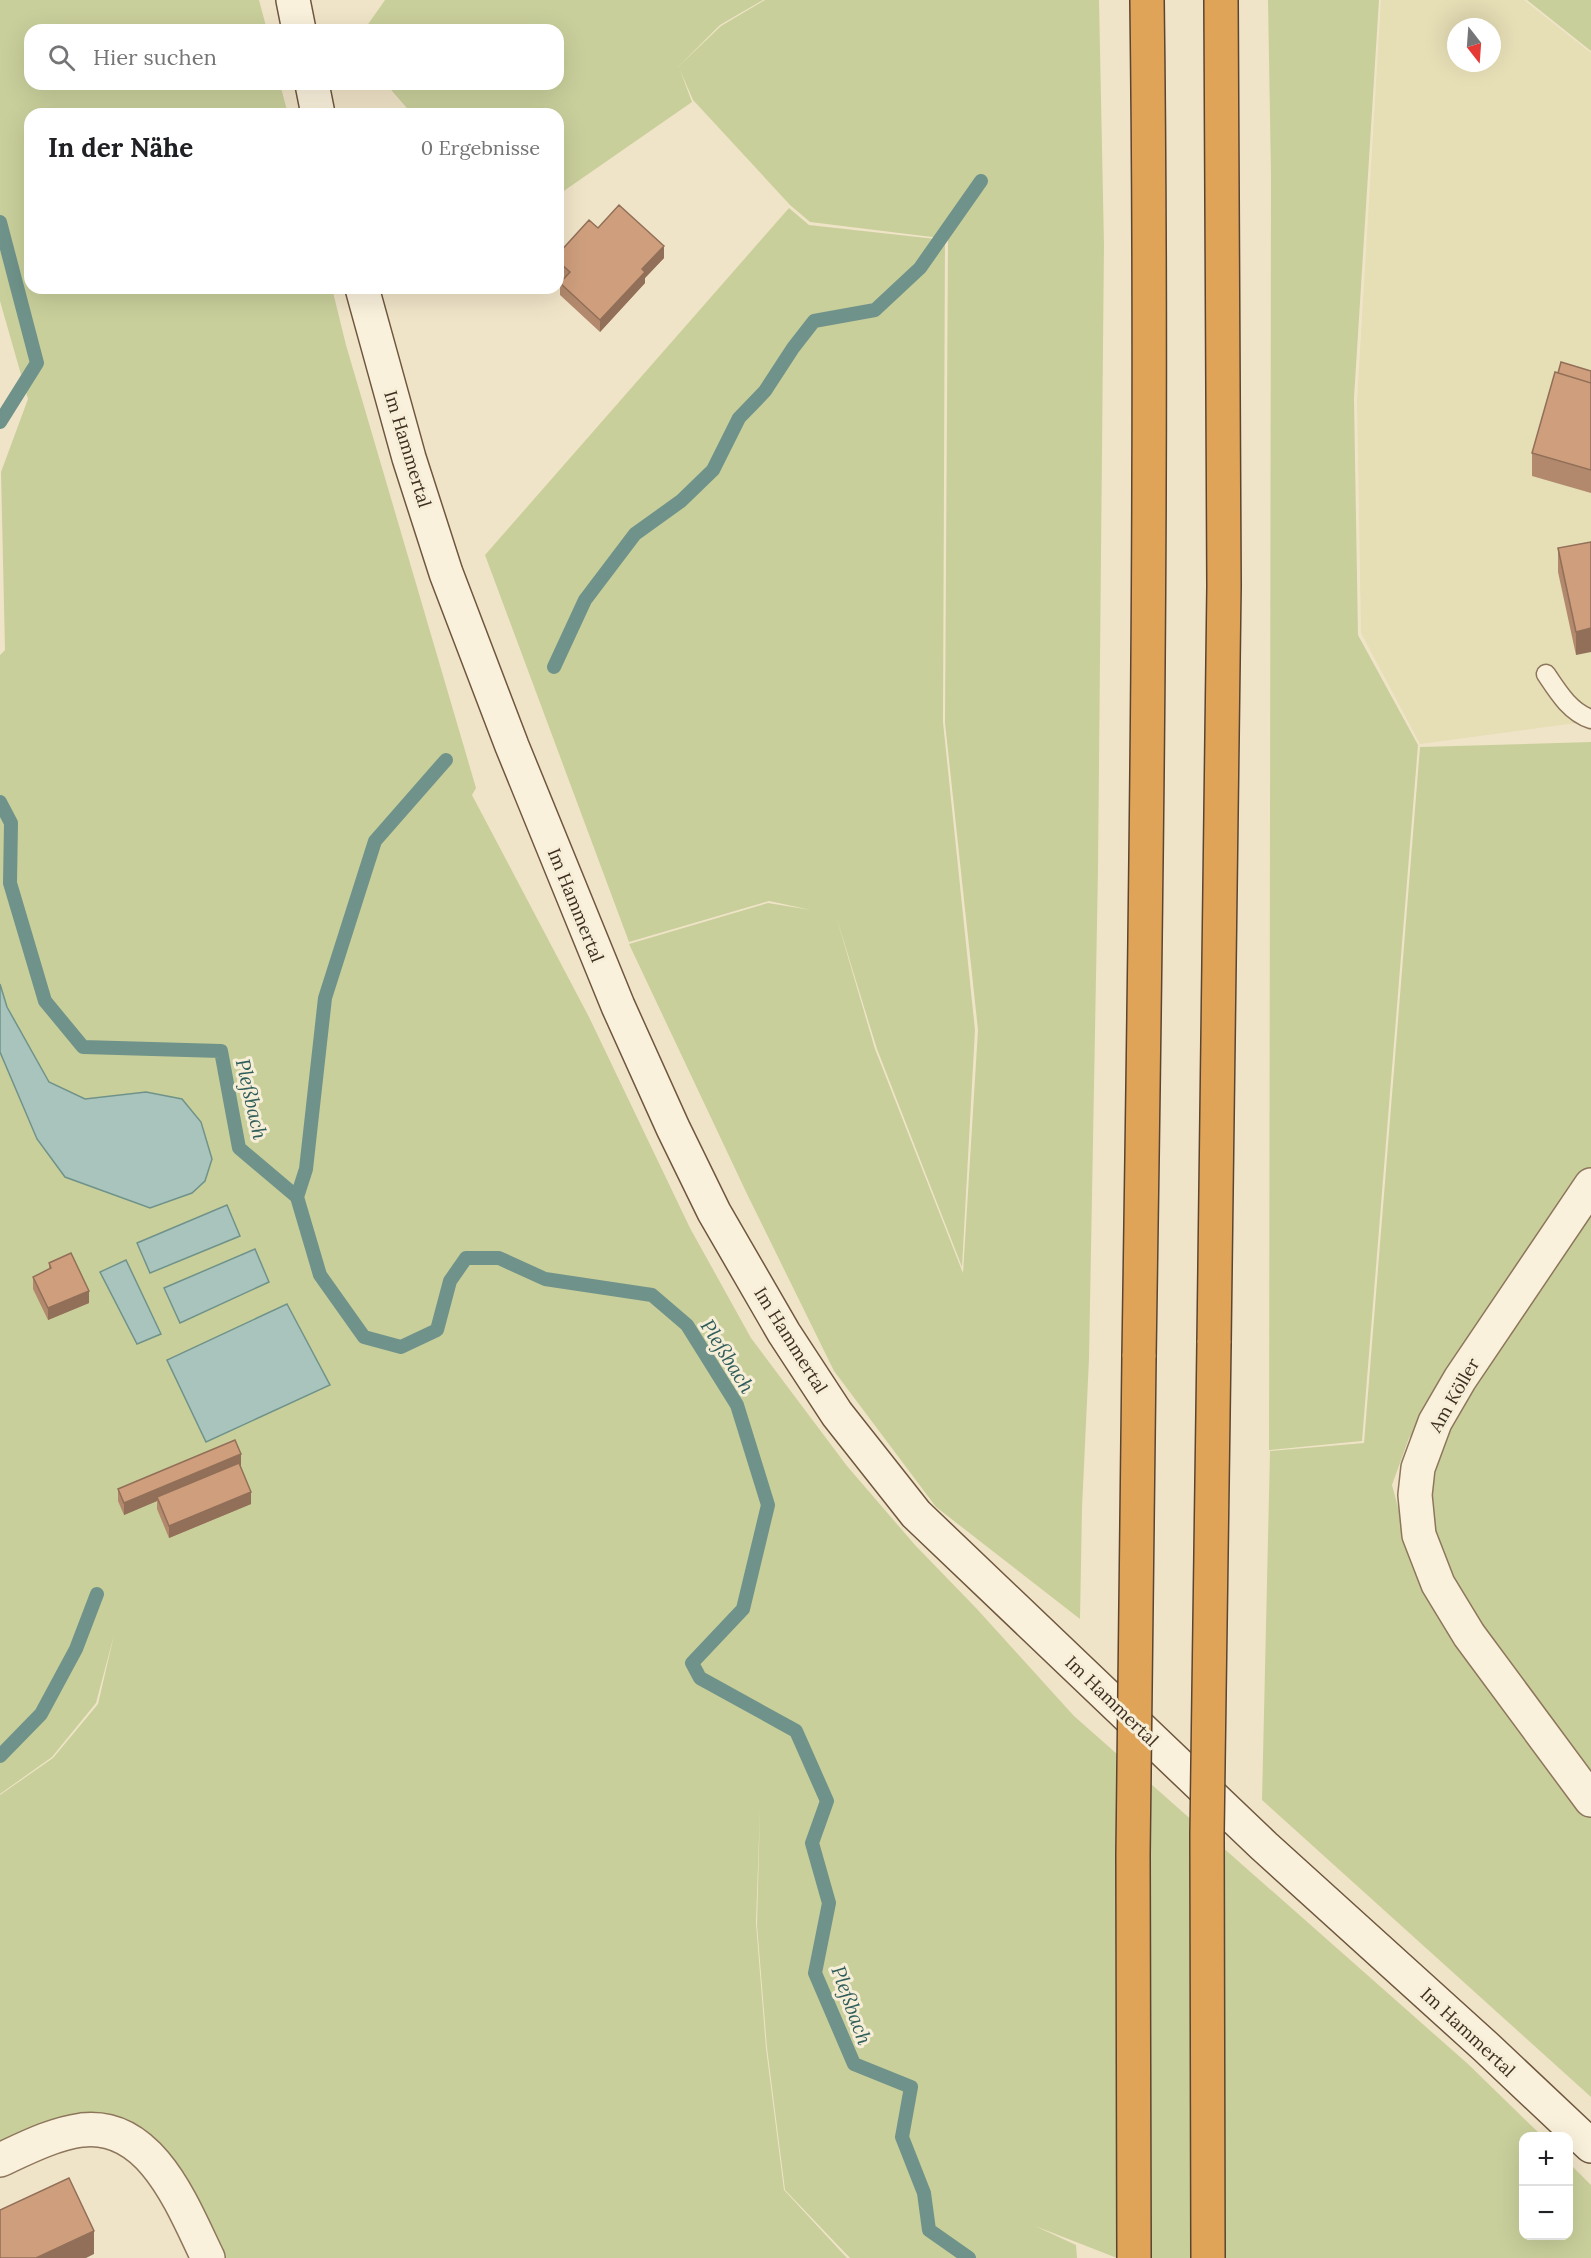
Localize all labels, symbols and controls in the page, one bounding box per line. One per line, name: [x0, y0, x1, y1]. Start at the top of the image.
north arrow: [1447, 18, 1501, 72]
search box: [24, 24, 564, 90]
icon: search: [45, 41, 78, 74]
text: Hier suchen: [93, 43, 217, 71]
text: In der Nähe: [48, 131, 193, 164]
text: 0 Ergebnisse: [421, 135, 540, 160]
street label: Im Hammertal: [379, 388, 437, 510]
street label: Im Hammertal: [543, 845, 609, 965]
water label: Pleßbach: [231, 1056, 274, 1142]
street label: Im Hammertal: [749, 1283, 833, 1397]
water label: Pleßbach: [696, 1315, 761, 1398]
street label: Am Köller: [1423, 1354, 1485, 1437]
street label: Im Hammertal: [1061, 1651, 1164, 1751]
water label: Pleßbach: [826, 1962, 878, 2048]
street label: Im Hammertal: [1416, 1982, 1520, 2082]
map controls: [1519, 2132, 1573, 2240]
button: +: [1519, 2132, 1573, 2186]
button: −: [1519, 2186, 1573, 2240]

